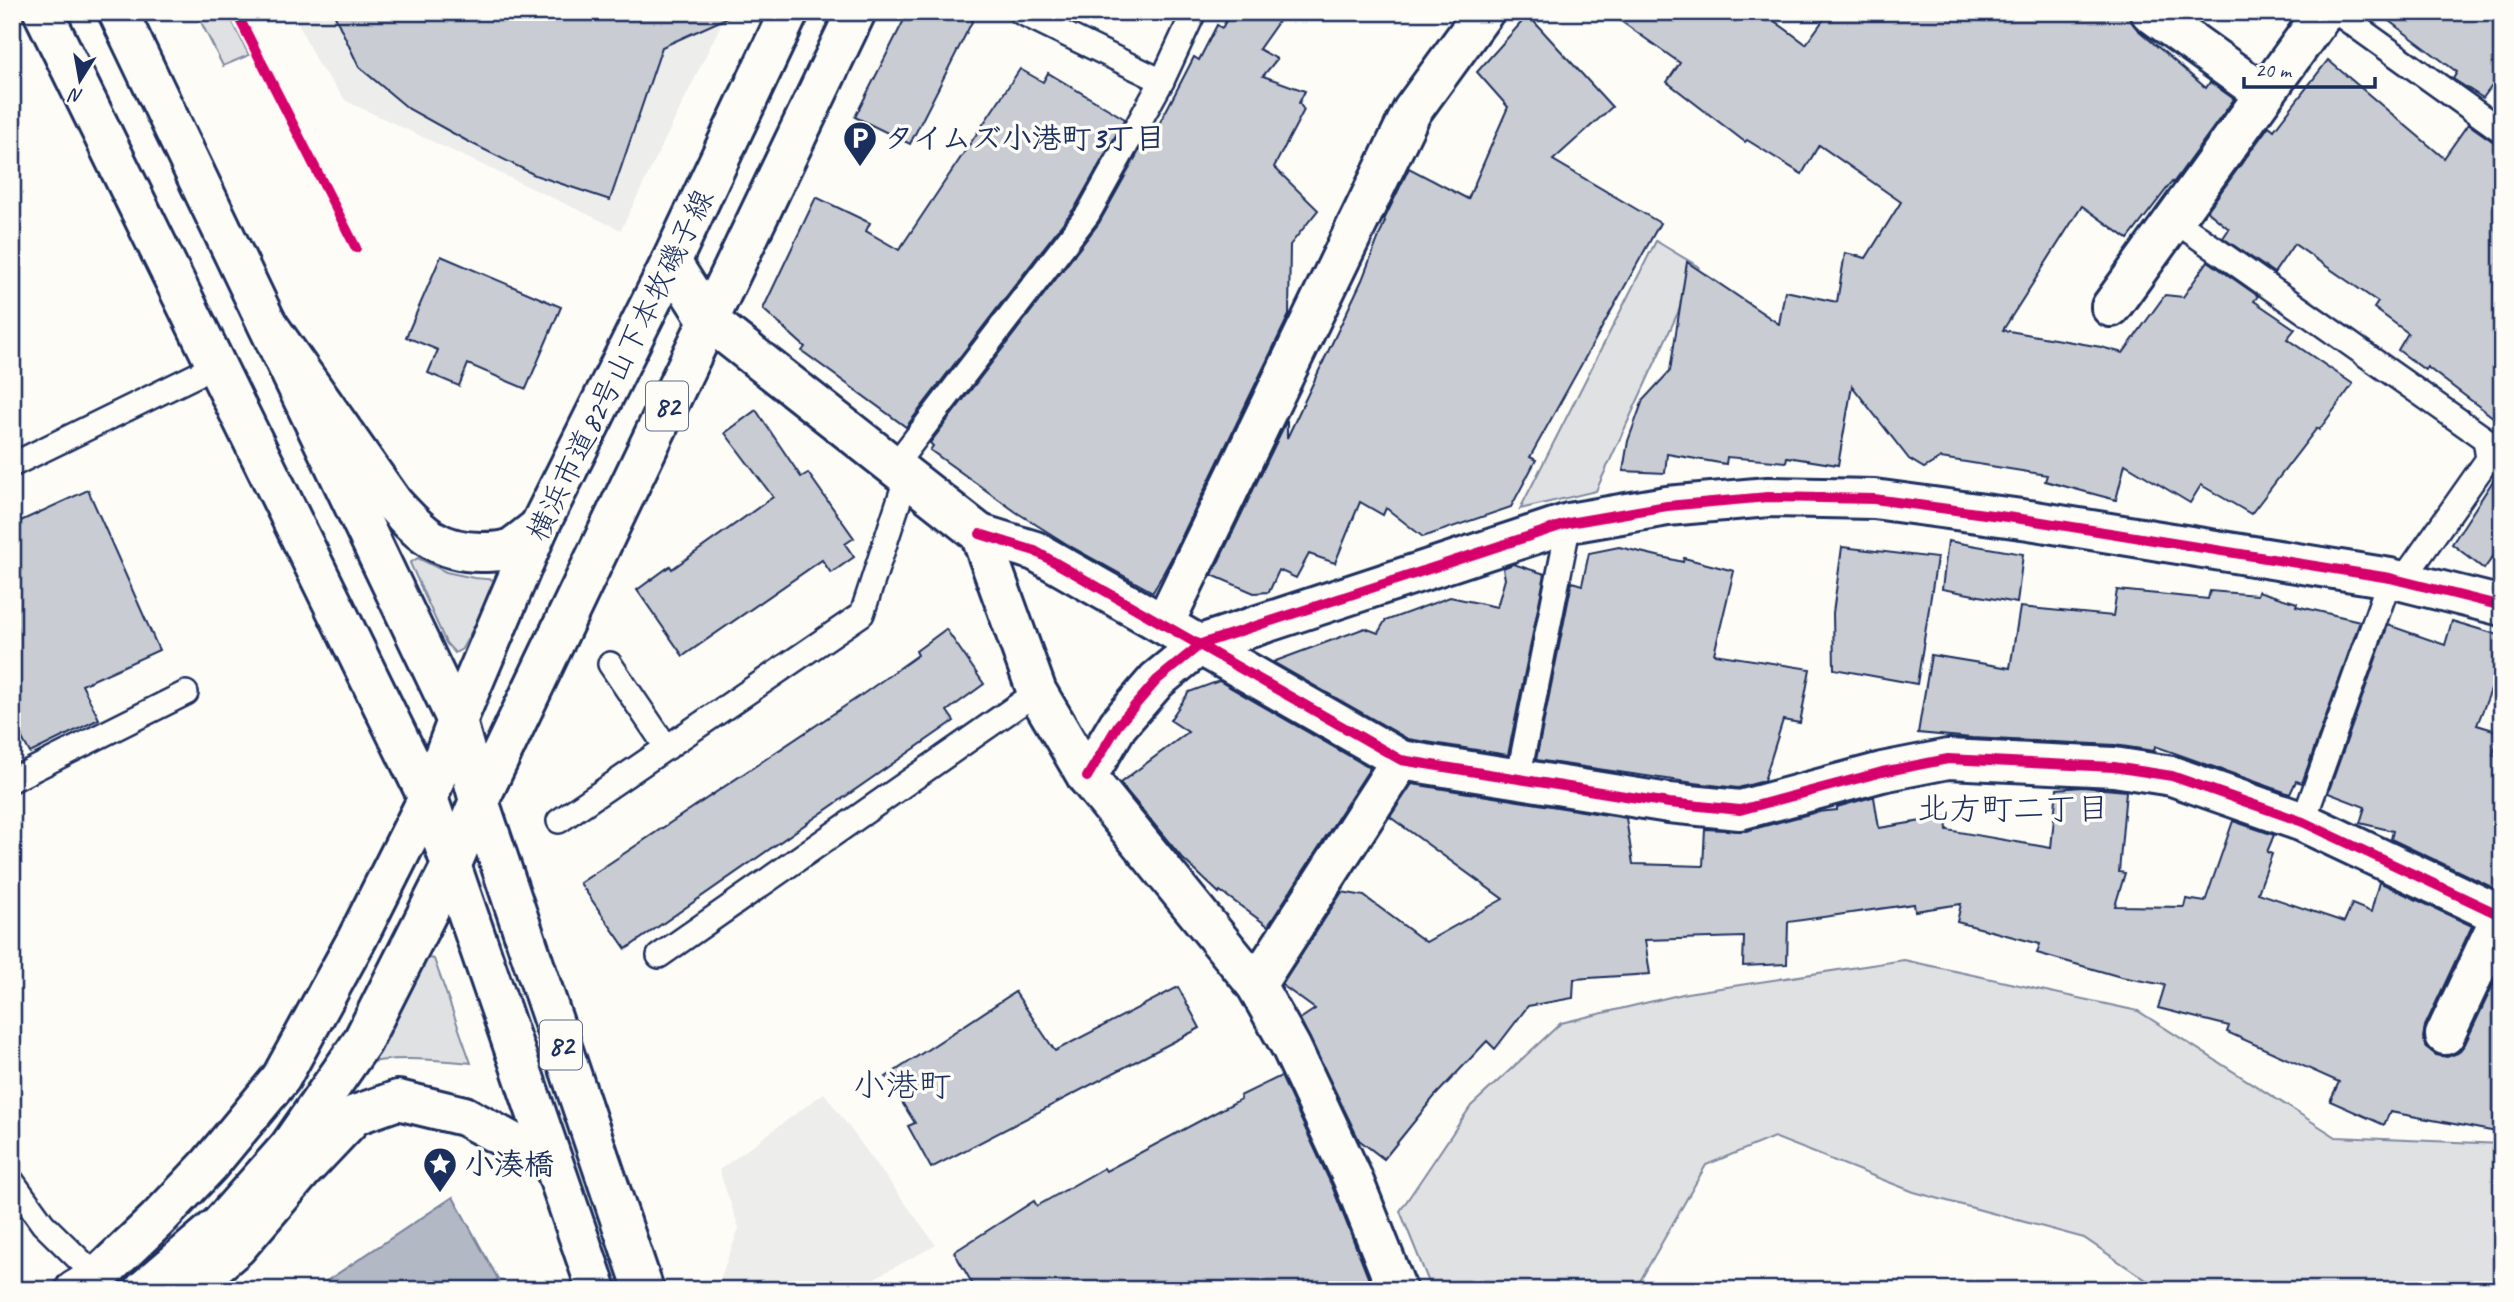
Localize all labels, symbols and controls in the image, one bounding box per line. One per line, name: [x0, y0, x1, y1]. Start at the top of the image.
north arrow: [46, 46, 116, 116]
scale bar: [2244, 46, 2376, 90]
text: 20 m: [2255, 57, 2293, 83]
text: N: [66, 82, 85, 109]
parking icon: タイムズ小港町3丁目: [841, 119, 879, 168]
place label: タイムズ小港町3丁目: [884, 119, 1165, 157]
street label: 横浜市道82号山下本牧磯子線: [519, 183, 721, 547]
road number: 82: [646, 382, 688, 430]
district label: 北方町二丁目: [1917, 788, 2109, 829]
road number: 82: [540, 1020, 582, 1070]
district label: 小港町: [853, 1064, 952, 1106]
place icon: 小湊橋: [421, 1145, 459, 1194]
place label: 小湊橋: [464, 1145, 554, 1183]

